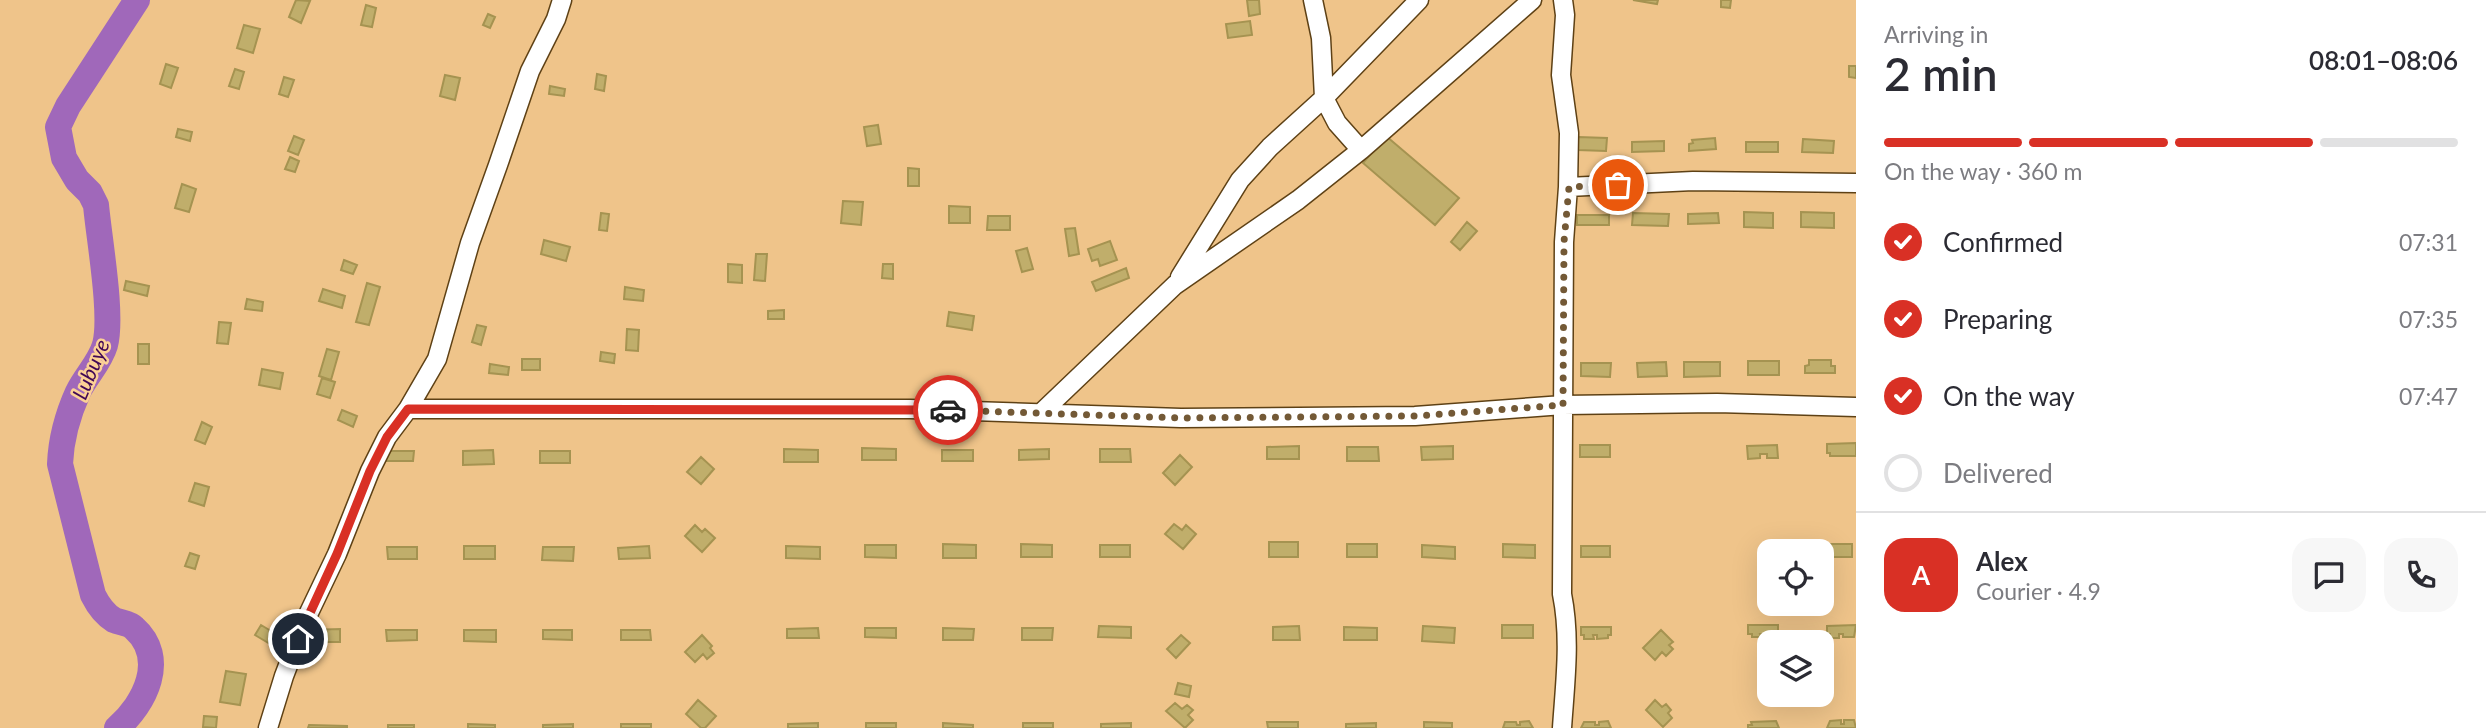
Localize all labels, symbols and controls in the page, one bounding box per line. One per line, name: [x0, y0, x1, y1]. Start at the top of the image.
text: Arriving in: [1884, 20, 1988, 48]
text: 08:01–08:06: [2309, 44, 2458, 76]
text: 2 min: [1884, 46, 1998, 101]
pin: [1588, 155, 1648, 215]
text: On the way · 360 m: [1884, 157, 2083, 185]
icon: bag: [1599, 166, 1637, 204]
icon: check: [1884, 223, 1922, 261]
text: Confirmed: [1943, 226, 2063, 258]
text: 07:31: [2399, 228, 2458, 256]
icon: check: [1884, 300, 1922, 338]
text: Preparing: [1943, 303, 2052, 335]
text: 07:35: [2399, 305, 2458, 333]
water label: Lubuye: [66, 335, 114, 403]
courier: [913, 375, 983, 445]
icon: check: [1884, 377, 1922, 415]
text: On the way: [1943, 380, 2075, 412]
text: 07:47: [2399, 382, 2458, 410]
icon: car: [929, 391, 967, 429]
text: Delivered: [1943, 457, 2053, 489]
button: chat: [2292, 538, 2366, 612]
button: phone: [2384, 538, 2458, 612]
map controls: [1757, 539, 1834, 707]
button: locate: [1757, 539, 1834, 616]
text: Alex: [1976, 545, 2028, 577]
text: A: [1912, 559, 1930, 591]
text: Courier · 4.9: [1976, 577, 2101, 605]
pin: [268, 609, 328, 669]
icon: home: [279, 620, 317, 658]
button: layers: [1757, 630, 1834, 707]

